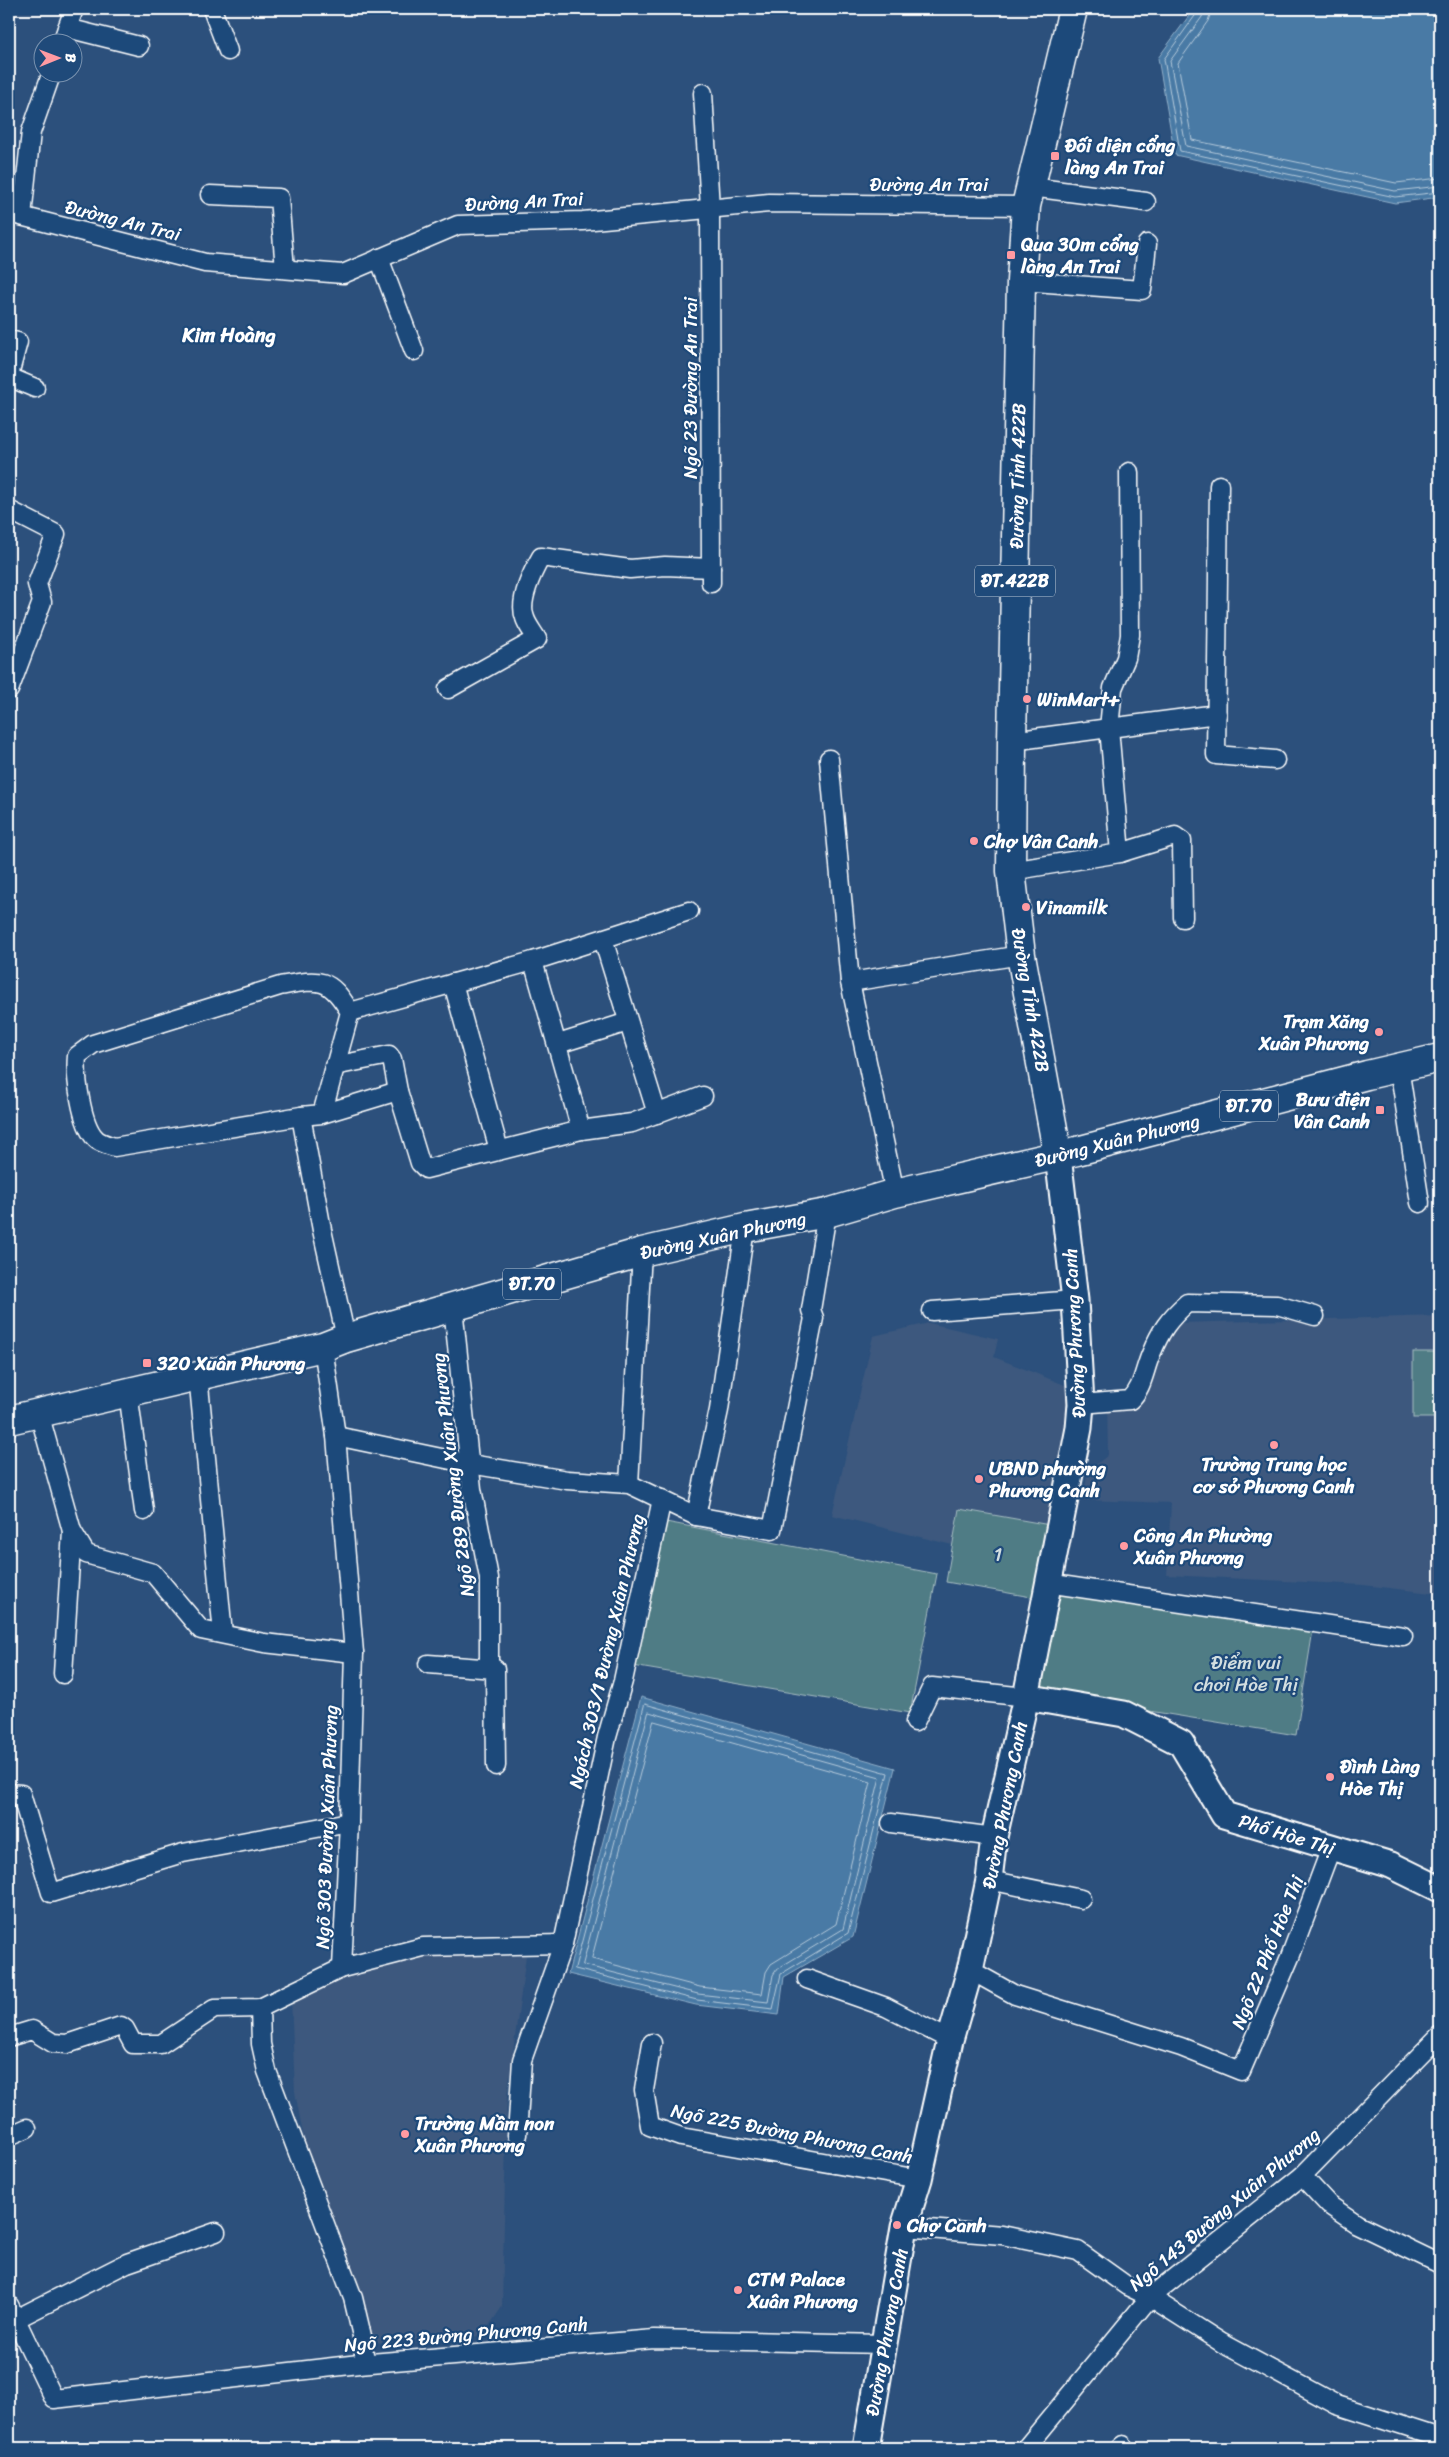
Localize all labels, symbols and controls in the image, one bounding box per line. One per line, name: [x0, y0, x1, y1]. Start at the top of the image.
north arrow: [32, 32, 82, 82]
text: B: [58, 53, 83, 63]
place label: Đối diện cổng làng An Trai: [1064, 129, 1176, 184]
marker: Đối diện cổng làng An Trai: [1049, 150, 1061, 162]
street label: Đường An Trai: [870, 168, 989, 201]
street label: Đường An Trai: [464, 182, 585, 221]
street label: Đường An Trai: [61, 190, 185, 251]
place label: Qua 30m cổng làng An Trai: [1020, 228, 1139, 283]
marker: Qua 30m cổng làng An Trai: [1005, 249, 1017, 261]
street label: Ngõ 23 Đường An Trai: [674, 296, 707, 479]
district label: Kim Hoàng: [181, 318, 276, 353]
street label: Đường Tỉnh 422B: [1000, 403, 1035, 549]
road number: ĐT.422B: [975, 566, 1055, 596]
place label: WinMart+: [1037, 683, 1120, 716]
marker: WinMart+: [1021, 693, 1033, 705]
place label: Chợ Vân Canh: [983, 825, 1098, 858]
marker: Chợ Vân Canh: [968, 835, 980, 847]
place label: Vinamilk: [1036, 891, 1109, 924]
marker: Vinamilk: [1020, 901, 1032, 913]
street label: Đường Tỉnh 422B: [1002, 925, 1059, 1075]
place label: Trạm Xăng Xuân Phương: [1258, 1005, 1369, 1060]
marker: Trạm Xăng Xuân Phương: [1373, 1026, 1385, 1038]
place label: Bưu điện Vân Canh: [1294, 1083, 1371, 1138]
road number: ĐT.70: [1220, 1090, 1278, 1122]
street label: Đường Xuân Phương: [1031, 1104, 1204, 1177]
marker: Bưu điện Vân Canh: [1374, 1104, 1386, 1116]
street label: Đường Xuân Phương: [637, 1202, 810, 1269]
street label: Đường Phương Canh: [1054, 1247, 1095, 1419]
road number: ĐT.70: [503, 1268, 561, 1300]
place label: 320 Xuân Phương: [156, 1347, 306, 1380]
street label: Ngõ 289 Đường Xuân Phương: [421, 1351, 484, 1599]
marker: 320 Xuân Phương: [141, 1357, 153, 1369]
marker: Trường Trung học cơ sở Phương Canh: [1268, 1439, 1280, 1451]
place label: Trường Trung học cơ sở Phương Canh: [1192, 1448, 1355, 1503]
place label: UBND phường Phương Canh: [989, 1452, 1106, 1507]
marker: UBND phường Phương Canh: [973, 1473, 985, 1485]
street label: Ngách 303/1 Đường Xuân Phương: [559, 1510, 654, 1792]
place label: Công An Phường Xuân Phương: [1133, 1519, 1273, 1574]
park label: 1: [994, 1538, 1002, 1571]
marker: Công An Phường Xuân Phương: [1118, 1540, 1130, 1552]
park label: Điểm vui chơi Hòe Thị: [1194, 1646, 1299, 1701]
street label: Ngõ 303 Đường Xuân Phương: [306, 1704, 347, 1950]
street label: Đường Phương Canh: [972, 1718, 1037, 1892]
place label: Đình Làng Hòe Thị: [1339, 1750, 1420, 1805]
marker: Đình Làng Hòe Thị: [1324, 1771, 1336, 1783]
street label: Phố Hòe Thị: [1235, 1804, 1340, 1865]
street label: Ngõ 22 Phố Hòe Thị: [1222, 1870, 1314, 2034]
street label: Ngõ 225 Đường Phương Canh: [668, 2094, 916, 2173]
place label: Trường Mầm non Xuân Phương: [414, 2107, 555, 2162]
street label: Ngõ 143 Đường Xuân Phương: [1121, 2119, 1328, 2300]
marker: Trường Mầm non Xuân Phương: [399, 2128, 411, 2140]
place label: Chợ Canh: [906, 2209, 987, 2242]
marker: Chợ Canh: [891, 2219, 903, 2231]
street label: Đường Phương Canh: [855, 2245, 918, 2419]
place label: CTM Palace Xuân Phương: [747, 2263, 858, 2318]
marker: CTM Palace Xuân Phương: [732, 2284, 744, 2296]
street label: Ngõ 223 Đường Phương Canh: [343, 2307, 589, 2362]

